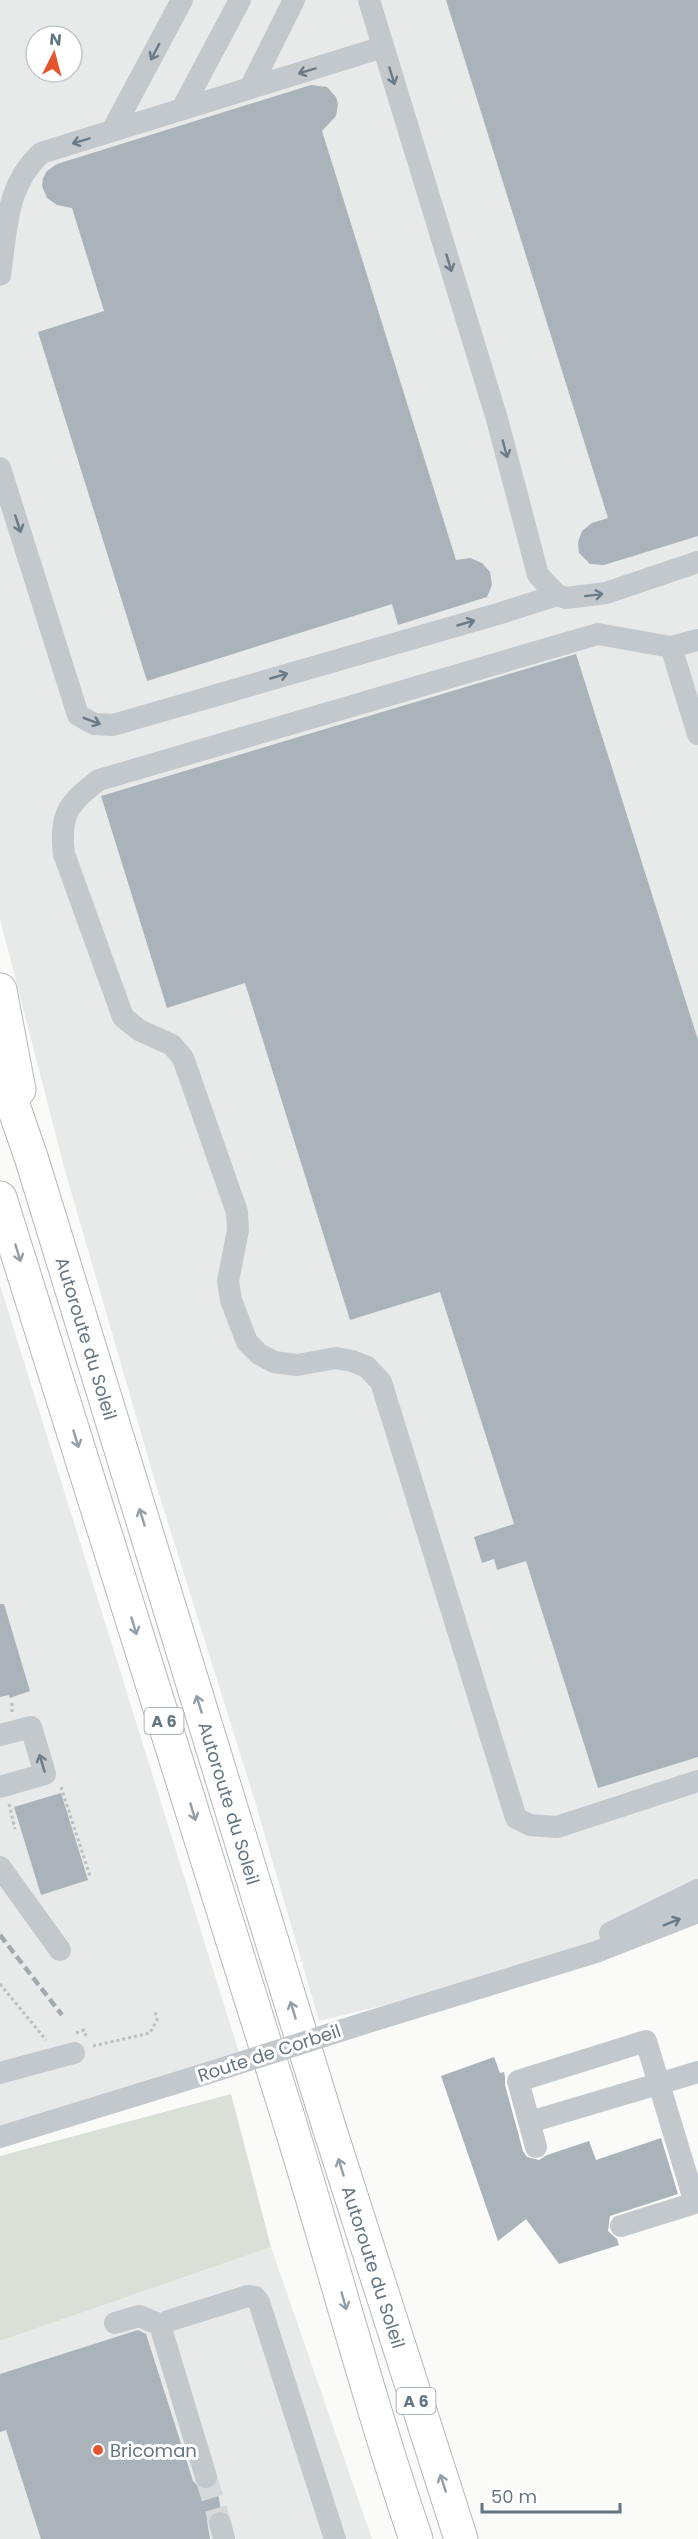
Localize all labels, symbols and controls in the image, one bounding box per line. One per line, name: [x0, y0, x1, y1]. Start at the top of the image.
north arrow: [24, 24, 84, 84]
text: N: [48, 28, 63, 52]
one-way arrow: [149, 42, 160, 60]
one-way arrow: [298, 66, 317, 77]
one-way arrow: [387, 66, 398, 85]
one-way arrow: [72, 136, 91, 147]
one-way arrow: [444, 253, 455, 272]
one-way arrow: [499, 439, 511, 458]
one-way arrow: [13, 514, 24, 533]
one-way arrow: [583, 589, 603, 600]
one-way arrow: [457, 617, 476, 628]
one-way arrow: [269, 670, 288, 681]
one-way arrow: [82, 716, 100, 727]
one-way arrow: [13, 1243, 24, 1262]
street label: Autoroute du Soleil: [50, 1254, 124, 1423]
one-way arrow: [71, 1430, 82, 1449]
one-way arrow: [136, 1508, 147, 1527]
one-way arrow: [130, 1616, 141, 1635]
one-way arrow: [193, 1694, 204, 1713]
road number: A 6: [144, 1708, 184, 1734]
street label: Autoroute du Soleil: [193, 1718, 266, 1888]
one-way arrow: [36, 1754, 47, 1773]
one-way arrow: [188, 1802, 199, 1821]
one-way arrow: [663, 1916, 681, 1927]
one-way arrow: [287, 2001, 298, 2020]
street label: Route de Corbeil: [194, 2018, 344, 2088]
one-way arrow: [335, 2158, 346, 2177]
street label: Autoroute du Soleil: [336, 2183, 412, 2351]
one-way arrow: [339, 2291, 350, 2310]
road number: A 6: [396, 2388, 436, 2414]
place label: Bricoman: [110, 2438, 197, 2463]
marker: Bricoman: [91, 2443, 105, 2457]
one-way arrow: [437, 2474, 448, 2493]
scale bar: [482, 2476, 620, 2514]
text: 50 m: [491, 2484, 537, 2509]

